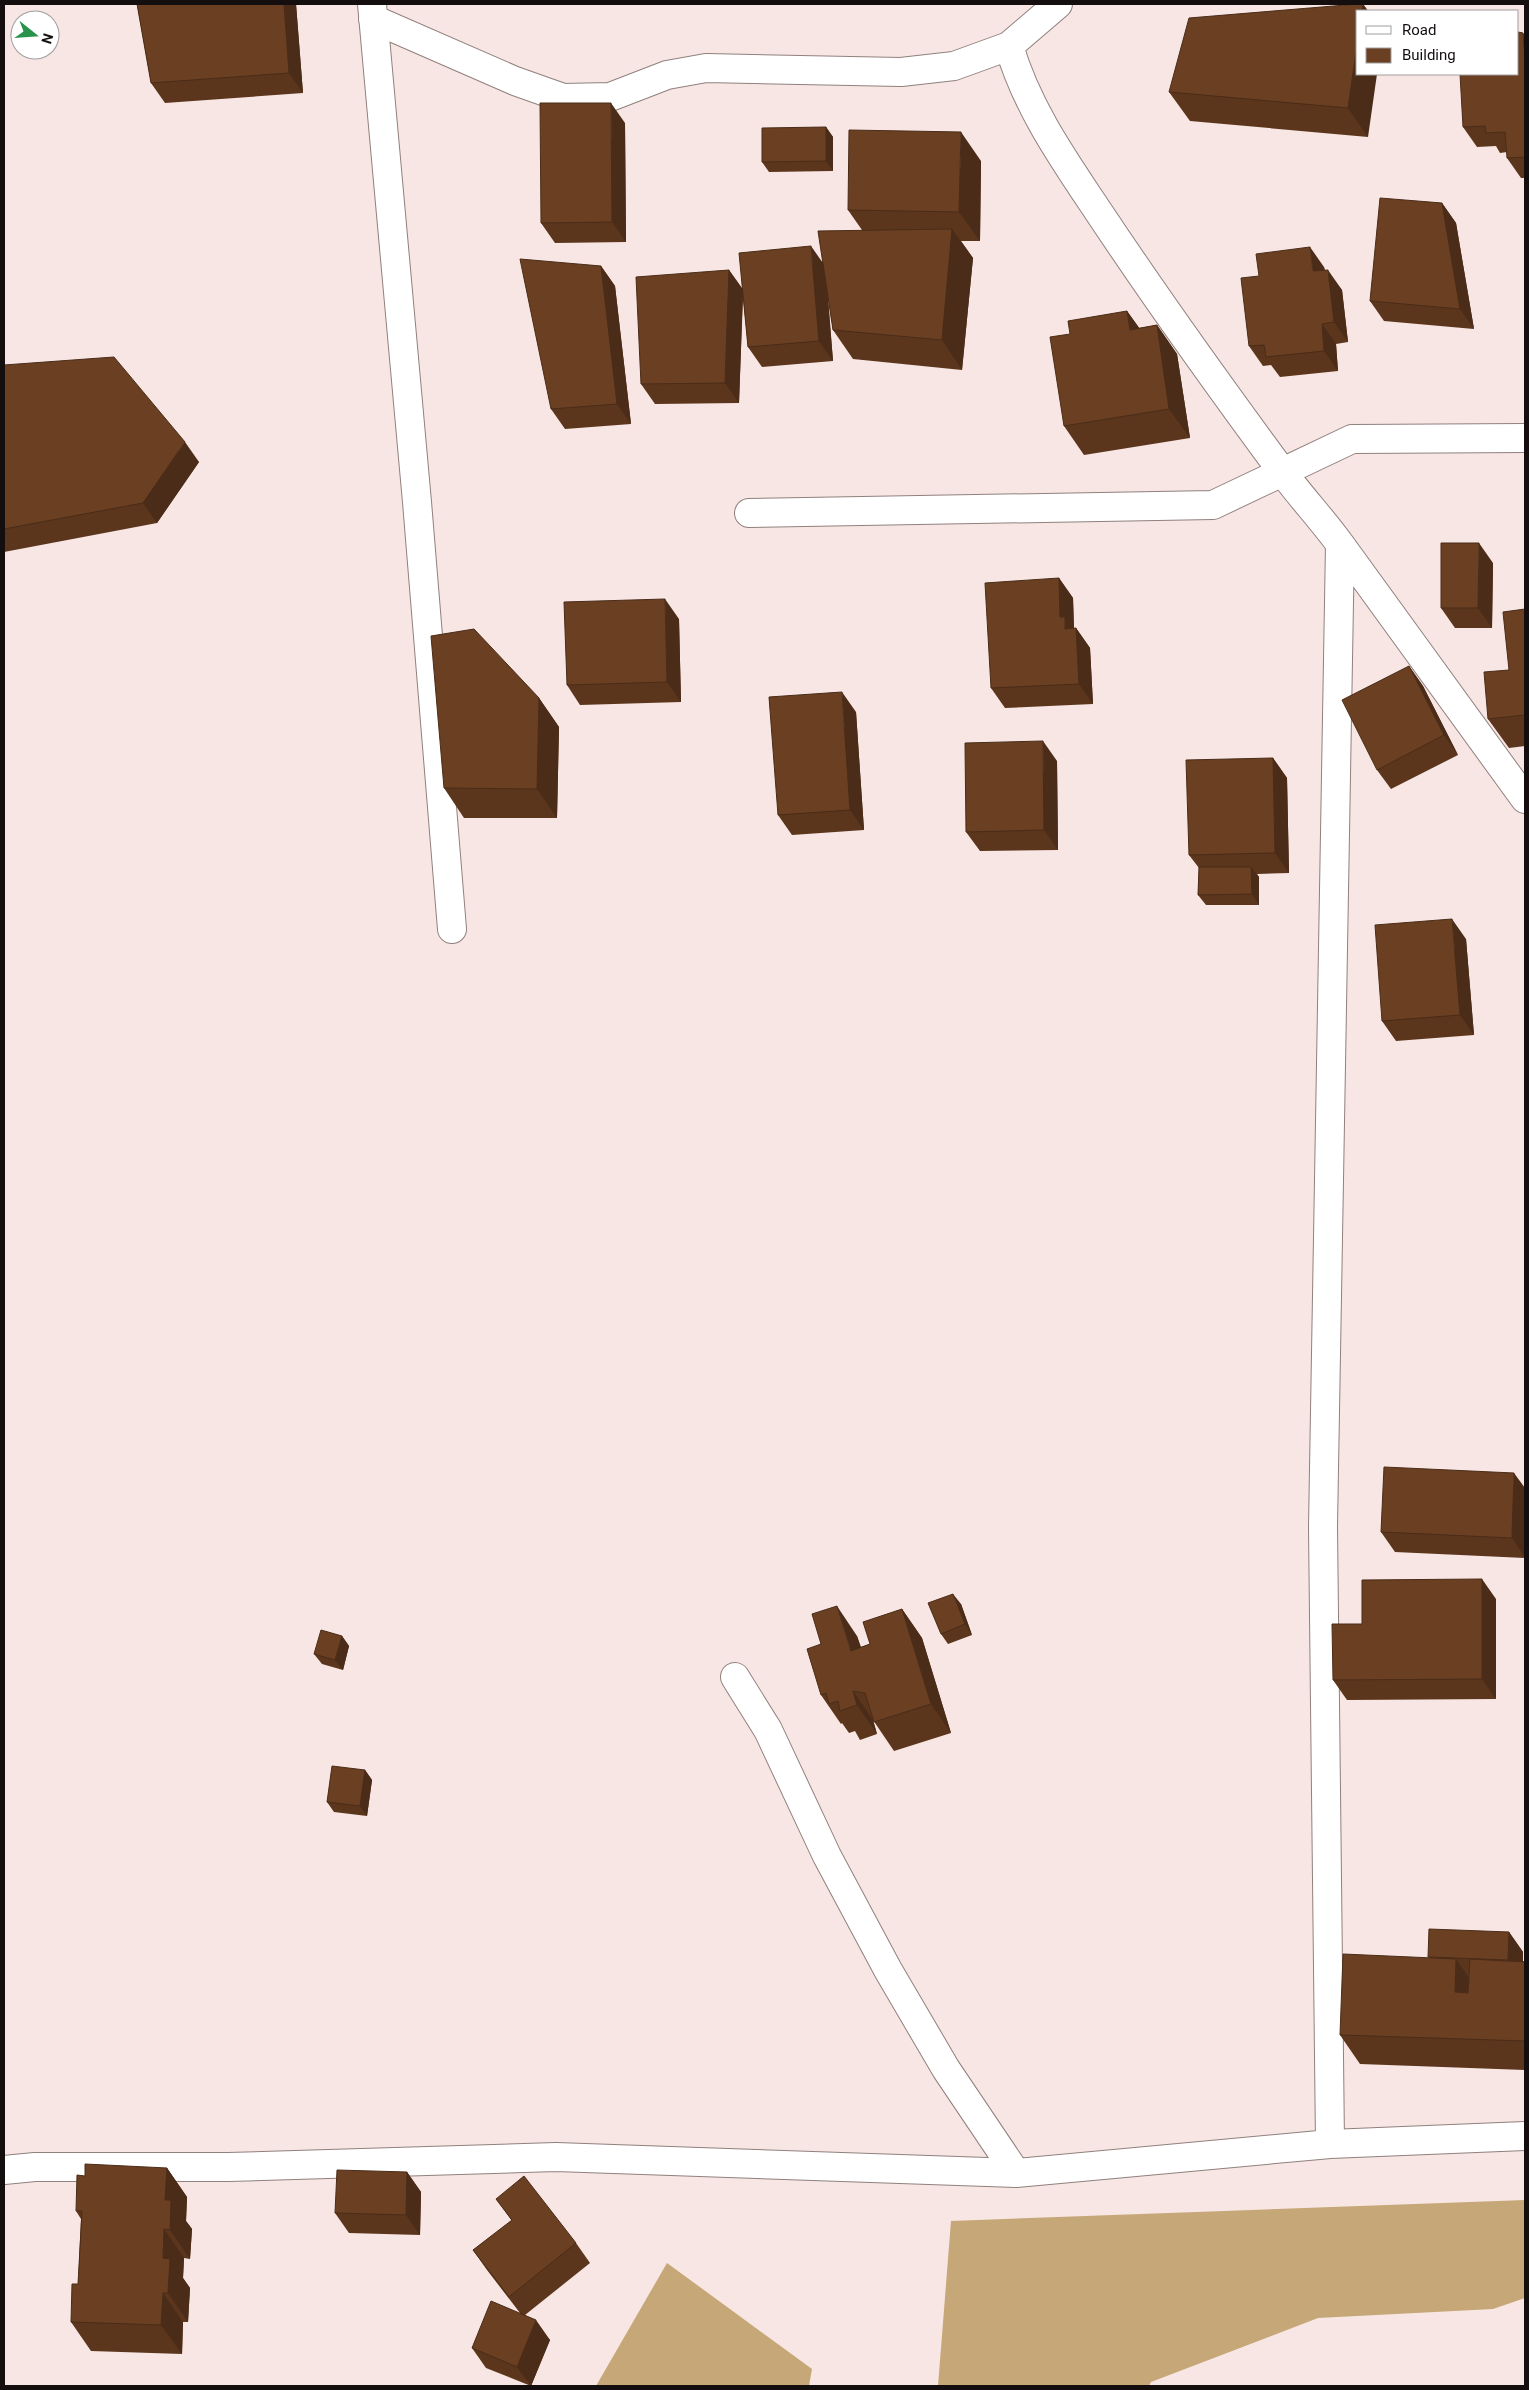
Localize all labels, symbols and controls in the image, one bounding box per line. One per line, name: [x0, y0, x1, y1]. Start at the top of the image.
north arrow: [10, 10, 60, 60]
legend: [1356, 10, 1519, 75]
text: Road: [1402, 21, 1436, 39]
text: N: [38, 32, 57, 46]
text: Building: [1402, 46, 1456, 64]

